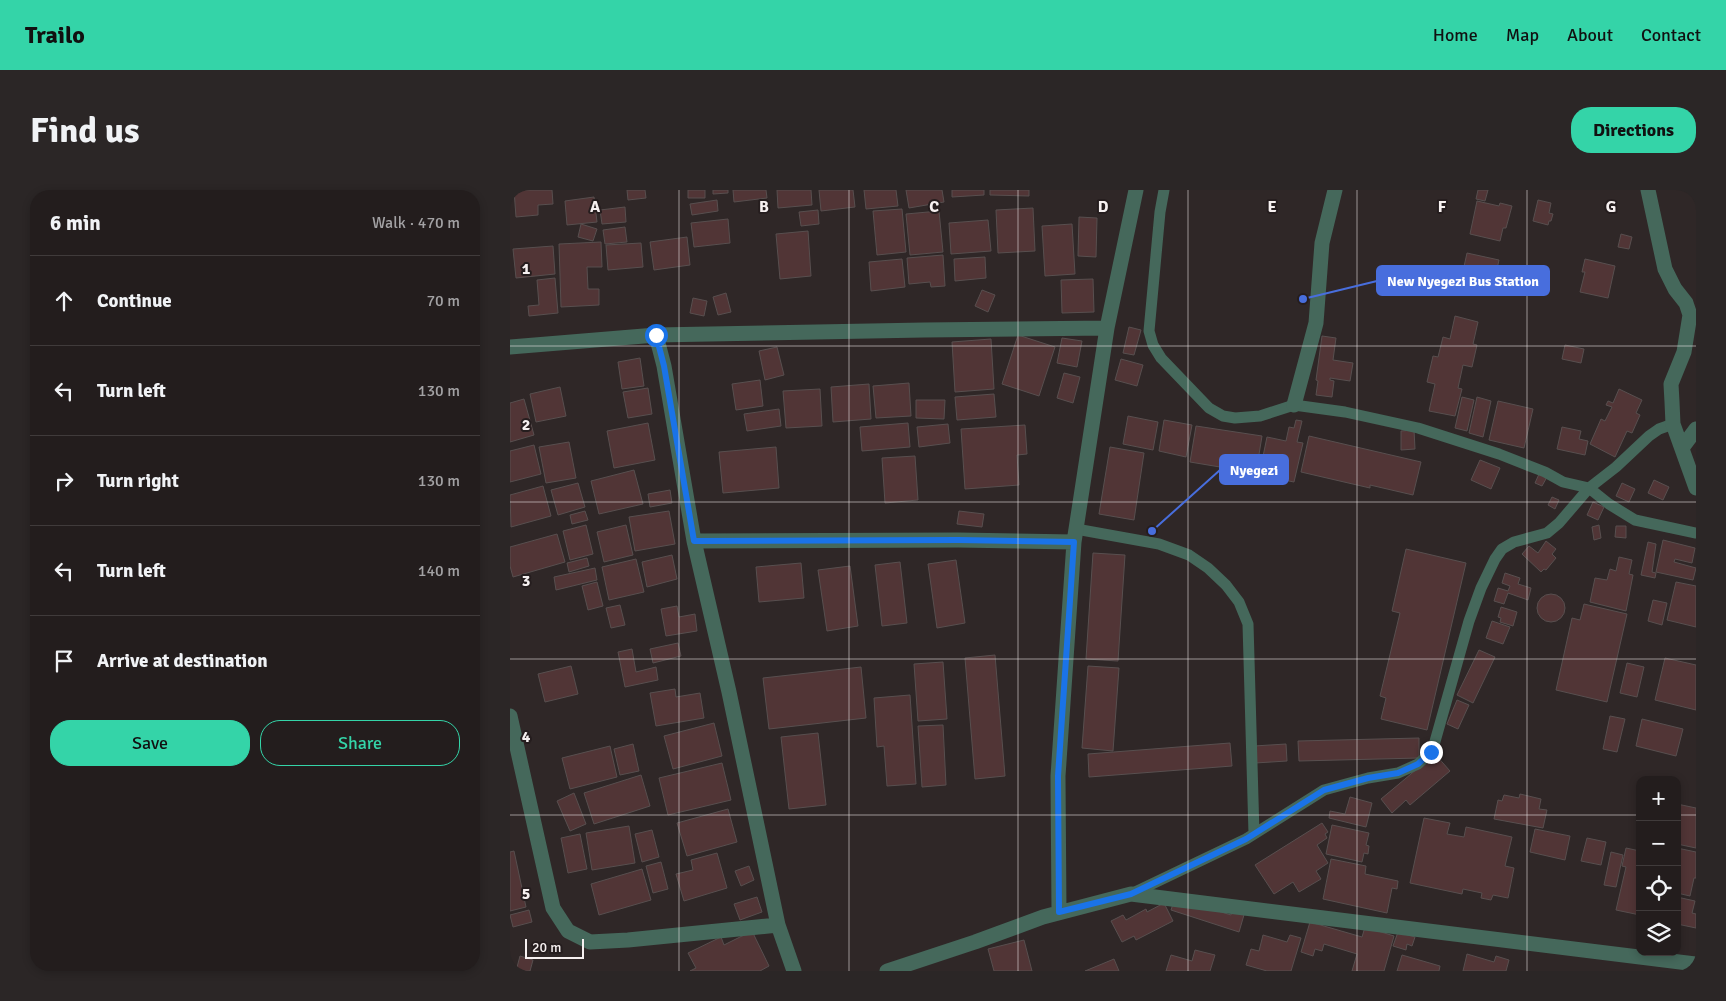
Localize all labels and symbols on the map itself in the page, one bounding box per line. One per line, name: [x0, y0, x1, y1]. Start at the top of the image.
text: A: [590, 197, 601, 217]
text: B: [759, 197, 769, 217]
text: C: [929, 197, 939, 217]
text: D: [1098, 197, 1109, 217]
text: E: [1267, 197, 1277, 217]
text: F: [1438, 197, 1447, 217]
text: G: [1606, 197, 1616, 217]
text: 1: [522, 259, 531, 279]
callout: New Nyegezi Bus Station: [1377, 266, 1549, 295]
text: New Nyegezi Bus Station: [1387, 273, 1539, 290]
route start: [645, 324, 668, 347]
text: 2: [522, 415, 530, 435]
callout: Nyegezi: [1220, 455, 1288, 484]
text: Nyegezi: [1230, 462, 1278, 479]
text: 3: [522, 571, 530, 591]
text: 4: [522, 727, 531, 747]
route end: [1420, 741, 1443, 764]
text: 5: [522, 884, 530, 904]
scale bar: [525, 936, 584, 959]

